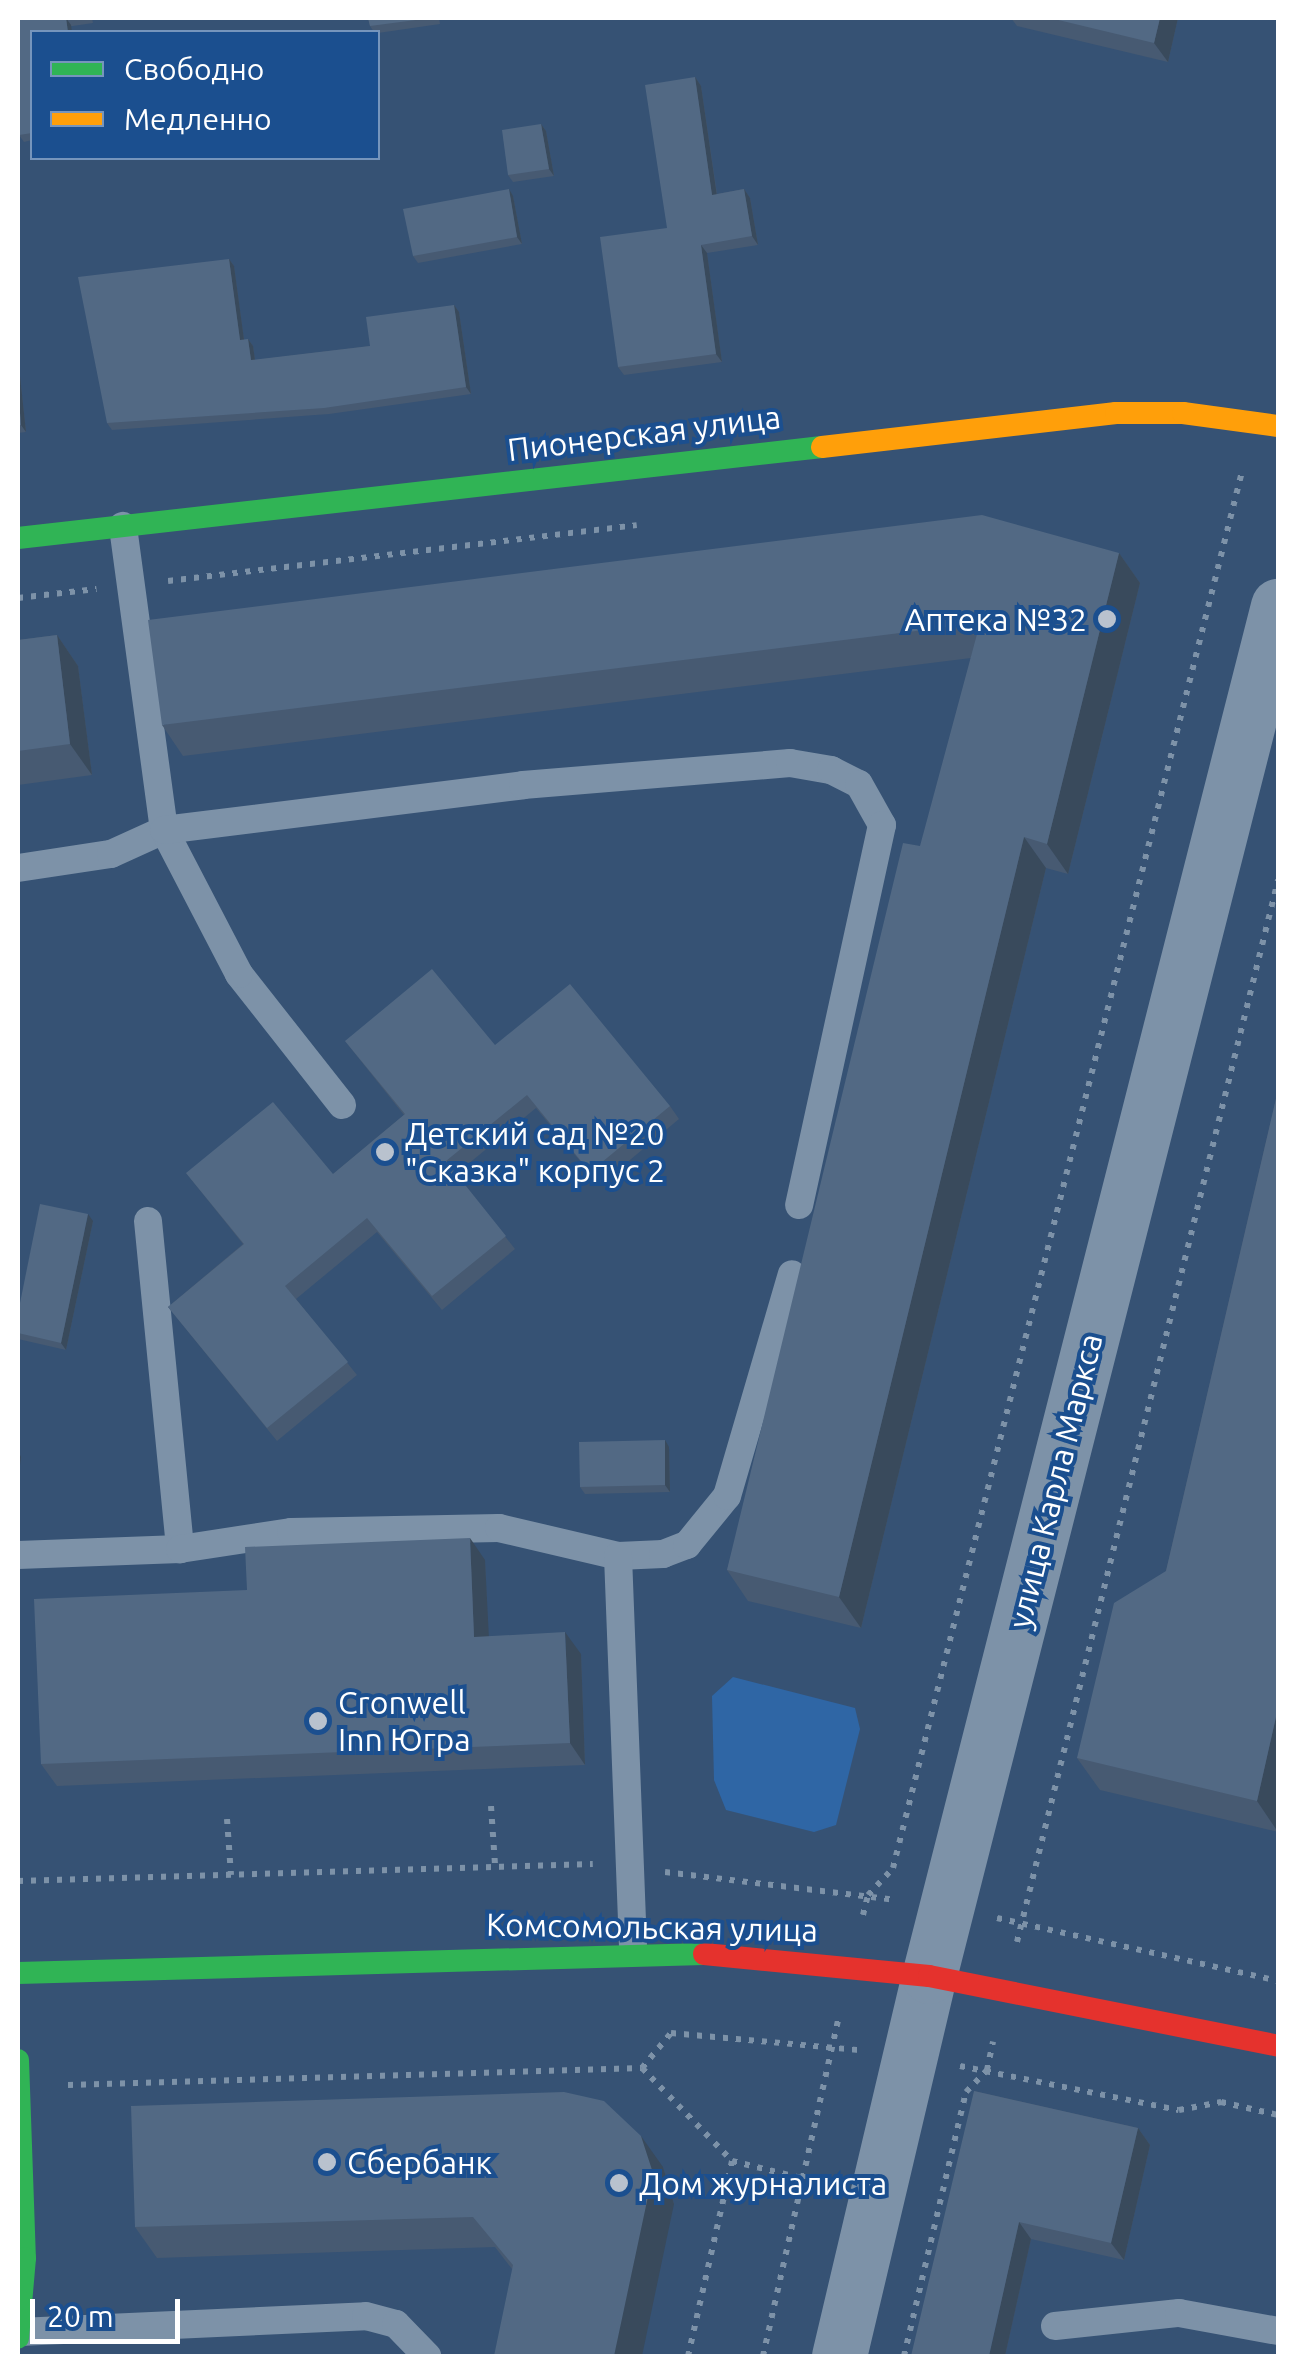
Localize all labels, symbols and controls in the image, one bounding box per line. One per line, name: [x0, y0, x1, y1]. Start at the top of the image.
legend: [30, 30, 380, 160]
text: Свободно: [124, 52, 264, 86]
text: Медленно: [124, 102, 272, 136]
street label: Пионерская улица: [505, 397, 783, 469]
place label: Аптека №32: [904, 600, 1087, 638]
marker: Аптека №32: [1096, 608, 1118, 630]
place label: Детский сад №20 "Сказка" корпус 2: [405, 1115, 665, 1190]
marker: Детский сад №20 "Сказка" корпус 2: [374, 1141, 396, 1163]
street label: улица Карла Маркса: [1000, 1330, 1110, 1632]
place label: Cronwell Inn Югра: [338, 1684, 471, 1759]
marker: Cronwell Inn Югра: [307, 1710, 329, 1732]
street label: Комсомольская улица: [486, 1905, 818, 1949]
place label: Сбербанк: [347, 2143, 492, 2181]
marker: Сбербанк: [316, 2151, 338, 2173]
place label: Дом журналиста: [639, 2164, 887, 2202]
marker: Дом журналиста: [608, 2172, 630, 2194]
scale bar: [35, 2279, 185, 2341]
text: 20 m: [47, 2299, 114, 2333]

